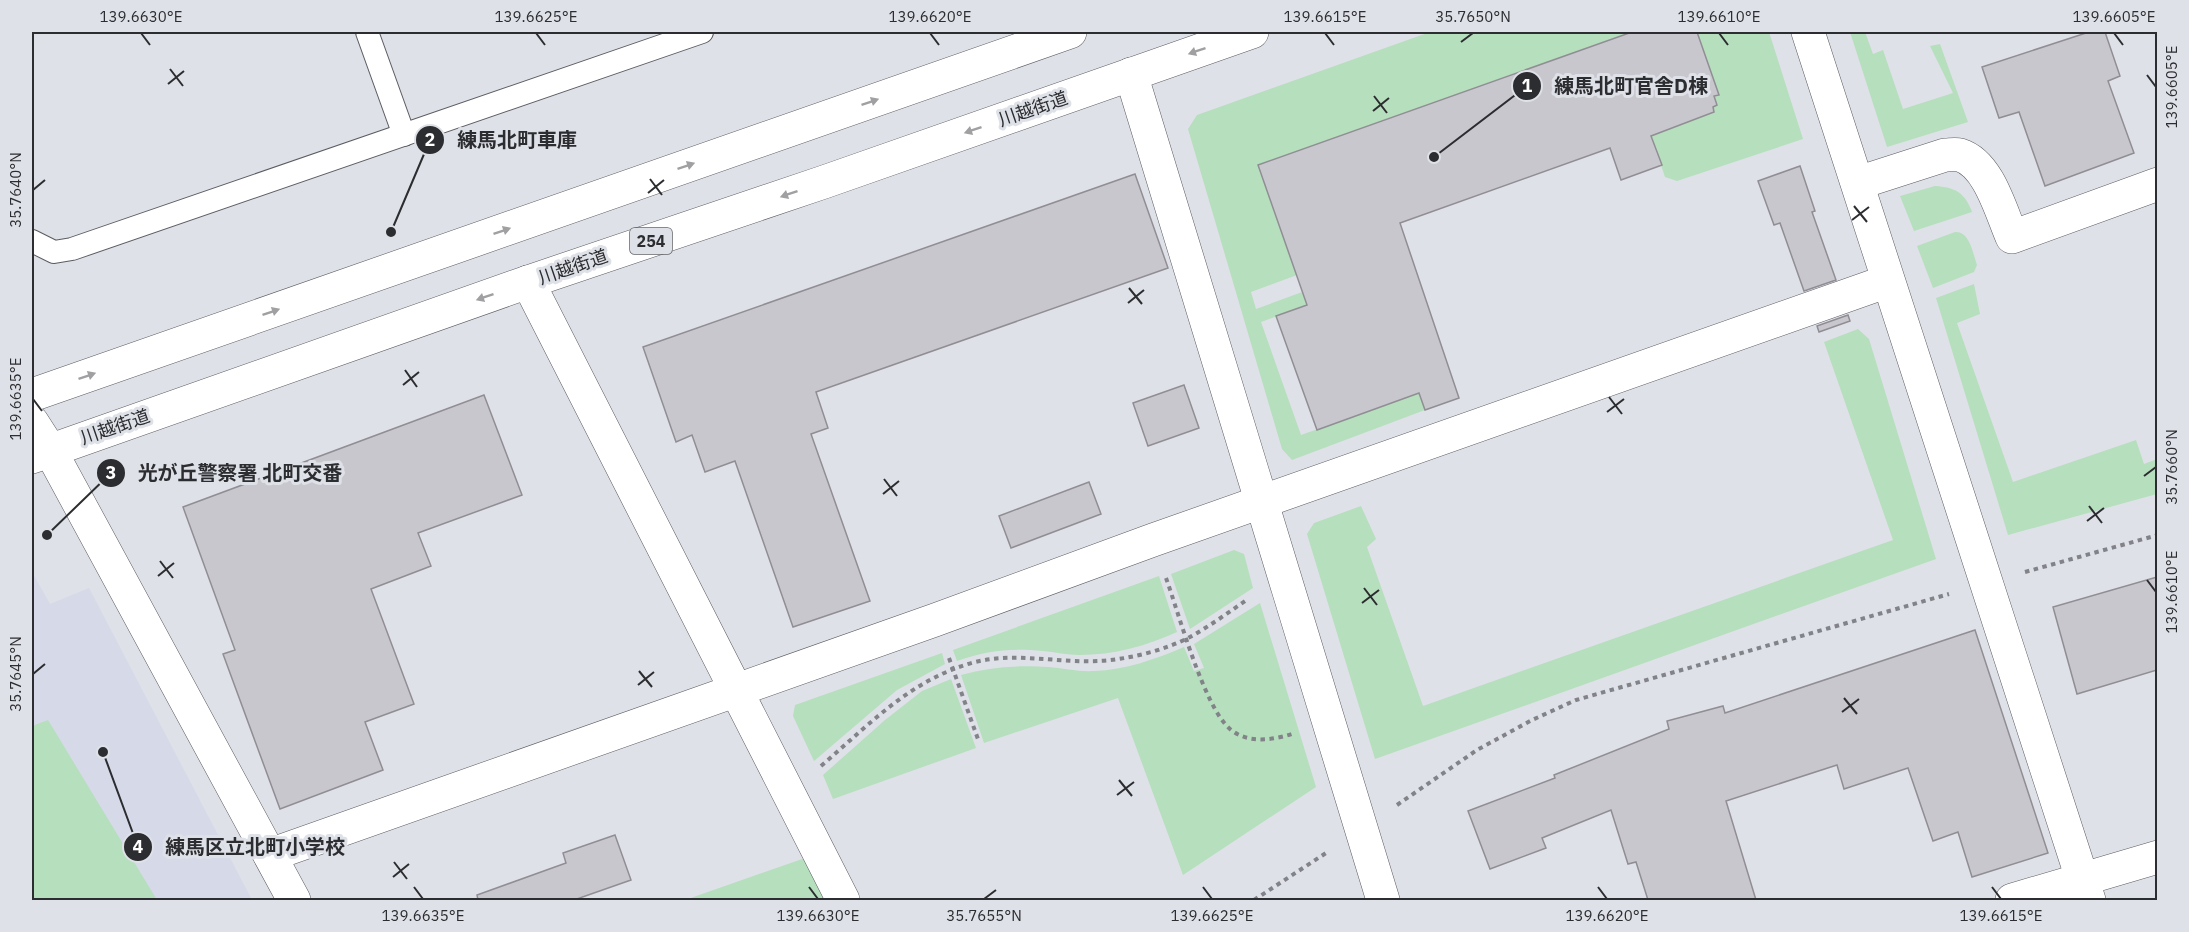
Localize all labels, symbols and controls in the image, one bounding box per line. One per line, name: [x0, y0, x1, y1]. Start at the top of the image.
text: 139.6630°E: [100, 7, 182, 26]
text: 139.6625°E: [495, 7, 577, 26]
text: 139.6620°E: [889, 7, 971, 26]
text: 139.6615°E: [1284, 7, 1366, 26]
text: 35.7650°N: [1435, 7, 1511, 26]
text: 139.6610°E: [1678, 7, 1760, 26]
text: 139.6605°E: [2073, 7, 2155, 26]
text: 139.6605°E: [2162, 46, 2181, 128]
one-way arrow: [1188, 47, 1206, 57]
callout: 練馬北町官舎D棟: [1512, 67, 1720, 105]
text: 練馬北町官舎D棟: [1554, 72, 1708, 99]
text: 1: [1522, 74, 1533, 97]
street label: 川越街道: [995, 86, 1071, 131]
one-way arrow: [861, 96, 879, 106]
callout: 練馬北町車庫: [415, 121, 589, 159]
one-way arrow: [964, 125, 982, 135]
text: 練馬北町車庫: [457, 126, 577, 153]
text: 2: [425, 128, 435, 151]
text: 35.7640°N: [6, 152, 25, 228]
one-way arrow: [677, 161, 695, 171]
one-way arrow: [780, 190, 798, 199]
one-way arrow: [493, 226, 511, 235]
road number: 254: [630, 228, 672, 254]
street label: 川越街道: [535, 244, 611, 289]
one-way arrow: [476, 293, 494, 303]
one-way arrow: [262, 306, 280, 316]
text: 139.6635°E: [6, 358, 25, 440]
one-way arrow: [78, 371, 96, 381]
street label: 川越街道: [77, 404, 153, 449]
text: 35.7660°N: [2162, 429, 2181, 505]
callout: 光が丘警察署 北町交番: [96, 454, 354, 492]
text: 光が丘警察署 北町交番: [138, 459, 342, 486]
text: 3: [106, 461, 116, 484]
text: 139.6610°E: [2162, 551, 2181, 633]
text: 35.7645°N: [6, 636, 25, 712]
callout: 練馬区立北町小学校: [123, 828, 357, 866]
text: 練馬区立北町小学校: [165, 833, 345, 860]
text: 4: [133, 835, 144, 858]
text: 139.6635°E: [382, 906, 464, 925]
text: 139.6630°E: [777, 906, 859, 925]
text: 35.7655°N: [946, 906, 1022, 925]
text: 139.6625°E: [1171, 906, 1253, 925]
text: 139.6620°E: [1566, 906, 1648, 925]
text: 139.6615°E: [1960, 906, 2042, 925]

